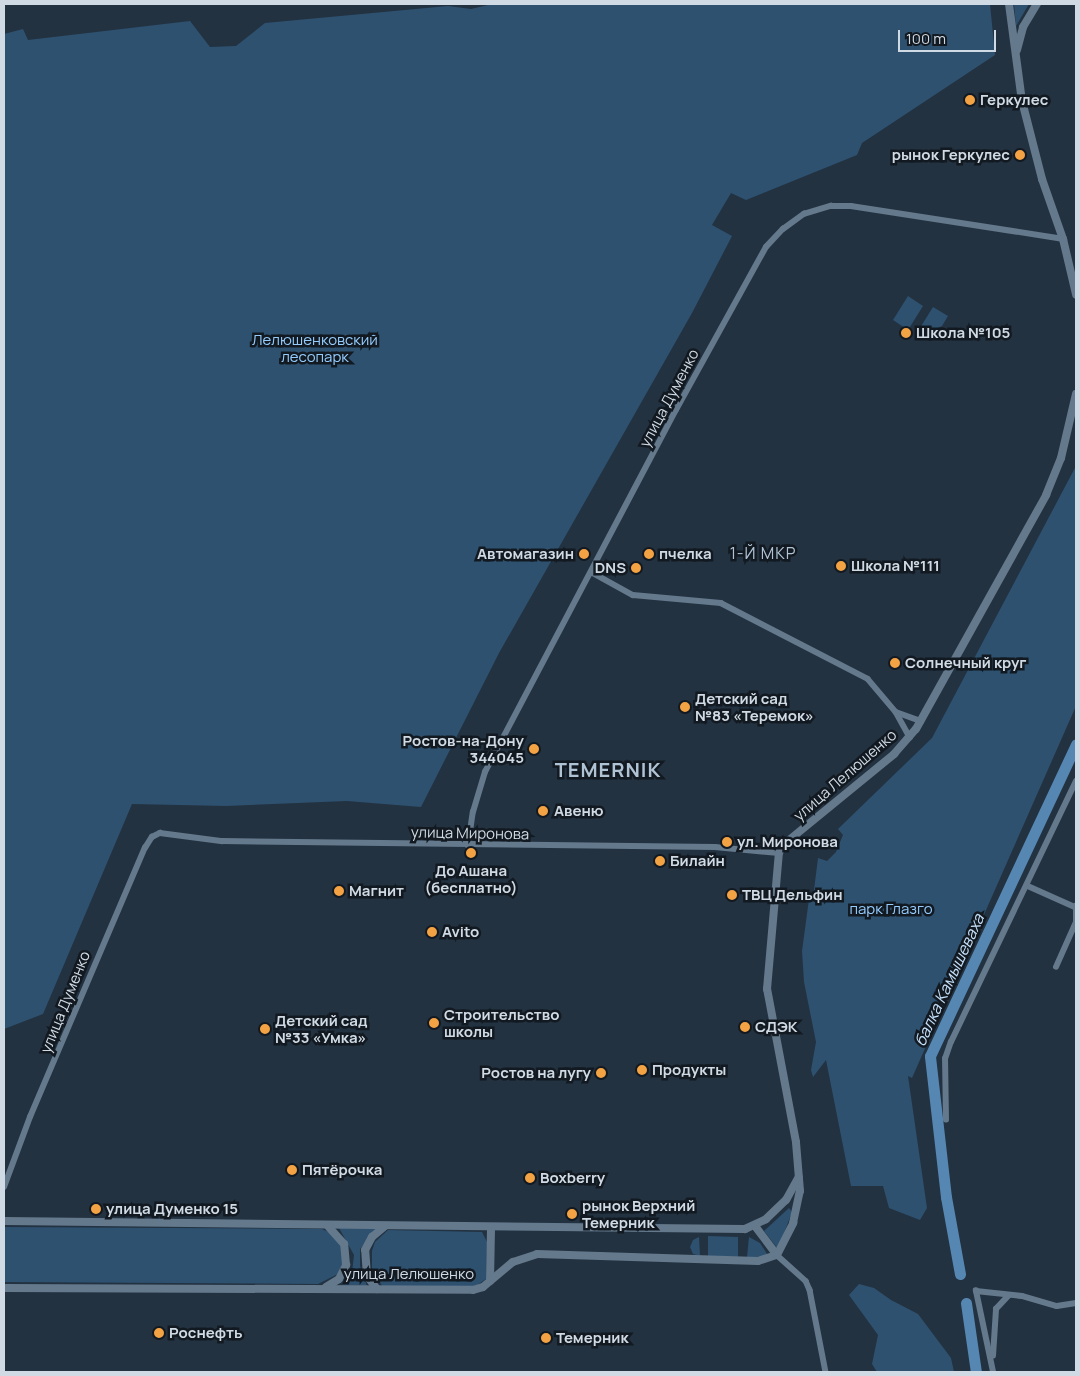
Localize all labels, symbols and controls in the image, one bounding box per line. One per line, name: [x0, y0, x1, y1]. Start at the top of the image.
scale bar: [900, 20, 998, 52]
text: 100 m: [906, 28, 946, 49]
place label: Геркулес: [980, 91, 1048, 109]
marker: Геркулес: [964, 94, 976, 106]
place label: рынок Геркулес: [892, 146, 1010, 164]
marker: рынок Геркулес: [1014, 149, 1026, 161]
place label: Школа №105: [916, 324, 1010, 342]
marker: Школа №105: [900, 327, 912, 339]
park label: Лелюшенковский лесопарк: [252, 330, 378, 365]
street label: улица Думенко: [636, 346, 702, 450]
district label: 1-Й МКР: [729, 543, 797, 563]
place label: Автомагазин: [477, 545, 574, 563]
place label: пчелка: [659, 545, 712, 563]
marker: Автомагазин: [578, 548, 590, 560]
marker: пчелка: [643, 548, 655, 560]
place label: Школа №111: [851, 557, 940, 575]
place label: DNS: [595, 559, 626, 577]
marker: Школа №111: [835, 560, 847, 572]
marker: DNS: [630, 562, 642, 574]
place label: Солнечный круг: [905, 654, 1027, 672]
marker: Солнечный круг: [889, 657, 901, 669]
place label: Детский сад №83 «Теремок»: [695, 689, 814, 724]
marker: Детский сад №83 «Теремок»: [679, 701, 691, 713]
street label: улица Лелюшенко: [790, 725, 900, 825]
place label: Ростов-на-Дону 344045: [403, 731, 524, 766]
marker: Ростов-на-Дону 344045: [528, 743, 540, 755]
district label: TEMERNIK: [554, 757, 662, 781]
place label: Авеню: [554, 802, 604, 820]
marker: Авеню: [536, 804, 550, 818]
street label: улица Миронова: [411, 823, 529, 843]
place label: ул. Миронова: [737, 833, 838, 851]
marker: ул. Миронова: [721, 836, 733, 848]
marker: До Ашана (бесплатно): [465, 847, 477, 859]
place label: Билайн: [670, 852, 725, 870]
marker: Билайн: [654, 855, 666, 867]
place label: До Ашана (бесплатно): [424, 861, 518, 896]
place label: Магнит: [349, 882, 404, 900]
marker: Магнит: [333, 885, 345, 897]
place label: ТВЦ Дельфин: [742, 886, 842, 904]
marker: ТВЦ Дельфин: [726, 889, 738, 901]
park label: парк Глазго: [849, 900, 933, 918]
water label: балка Камышеваха: [910, 911, 988, 1049]
place label: Avito: [442, 923, 479, 941]
marker: Avito: [426, 926, 438, 938]
street label: улица Думенко: [36, 948, 94, 1056]
place label: Строительство школы: [444, 1005, 559, 1040]
place label: Детский сад №33 «Умка»: [275, 1011, 367, 1046]
marker: Строительство школы: [428, 1017, 440, 1029]
place label: СДЭК: [755, 1018, 798, 1036]
marker: СДЭК: [739, 1021, 751, 1033]
marker: Детский сад №33 «Умка»: [259, 1023, 271, 1035]
place label: Продукты: [652, 1061, 726, 1079]
place label: Ростов на лугу: [481, 1064, 591, 1082]
marker: Продукты: [636, 1064, 648, 1076]
marker: Ростов на лугу: [595, 1067, 607, 1079]
place label: Пятёрочка: [302, 1161, 382, 1179]
marker: Пятёрочка: [286, 1164, 298, 1176]
place label: Boxberry: [540, 1169, 605, 1187]
marker: Boxberry: [524, 1172, 536, 1184]
place label: рынок Верхний Темерник: [582, 1196, 695, 1231]
place label: улица Думенко 15: [106, 1200, 238, 1218]
marker: улица Думенко 15: [90, 1203, 102, 1215]
marker: рынок Верхний Темерник: [566, 1208, 578, 1220]
street label: улица Лелюшенко: [344, 1265, 474, 1283]
place label: Роснефть: [169, 1324, 242, 1342]
marker: Роснефть: [153, 1327, 165, 1339]
place label: Темерник: [556, 1329, 629, 1347]
marker: Темерник: [540, 1332, 552, 1344]

